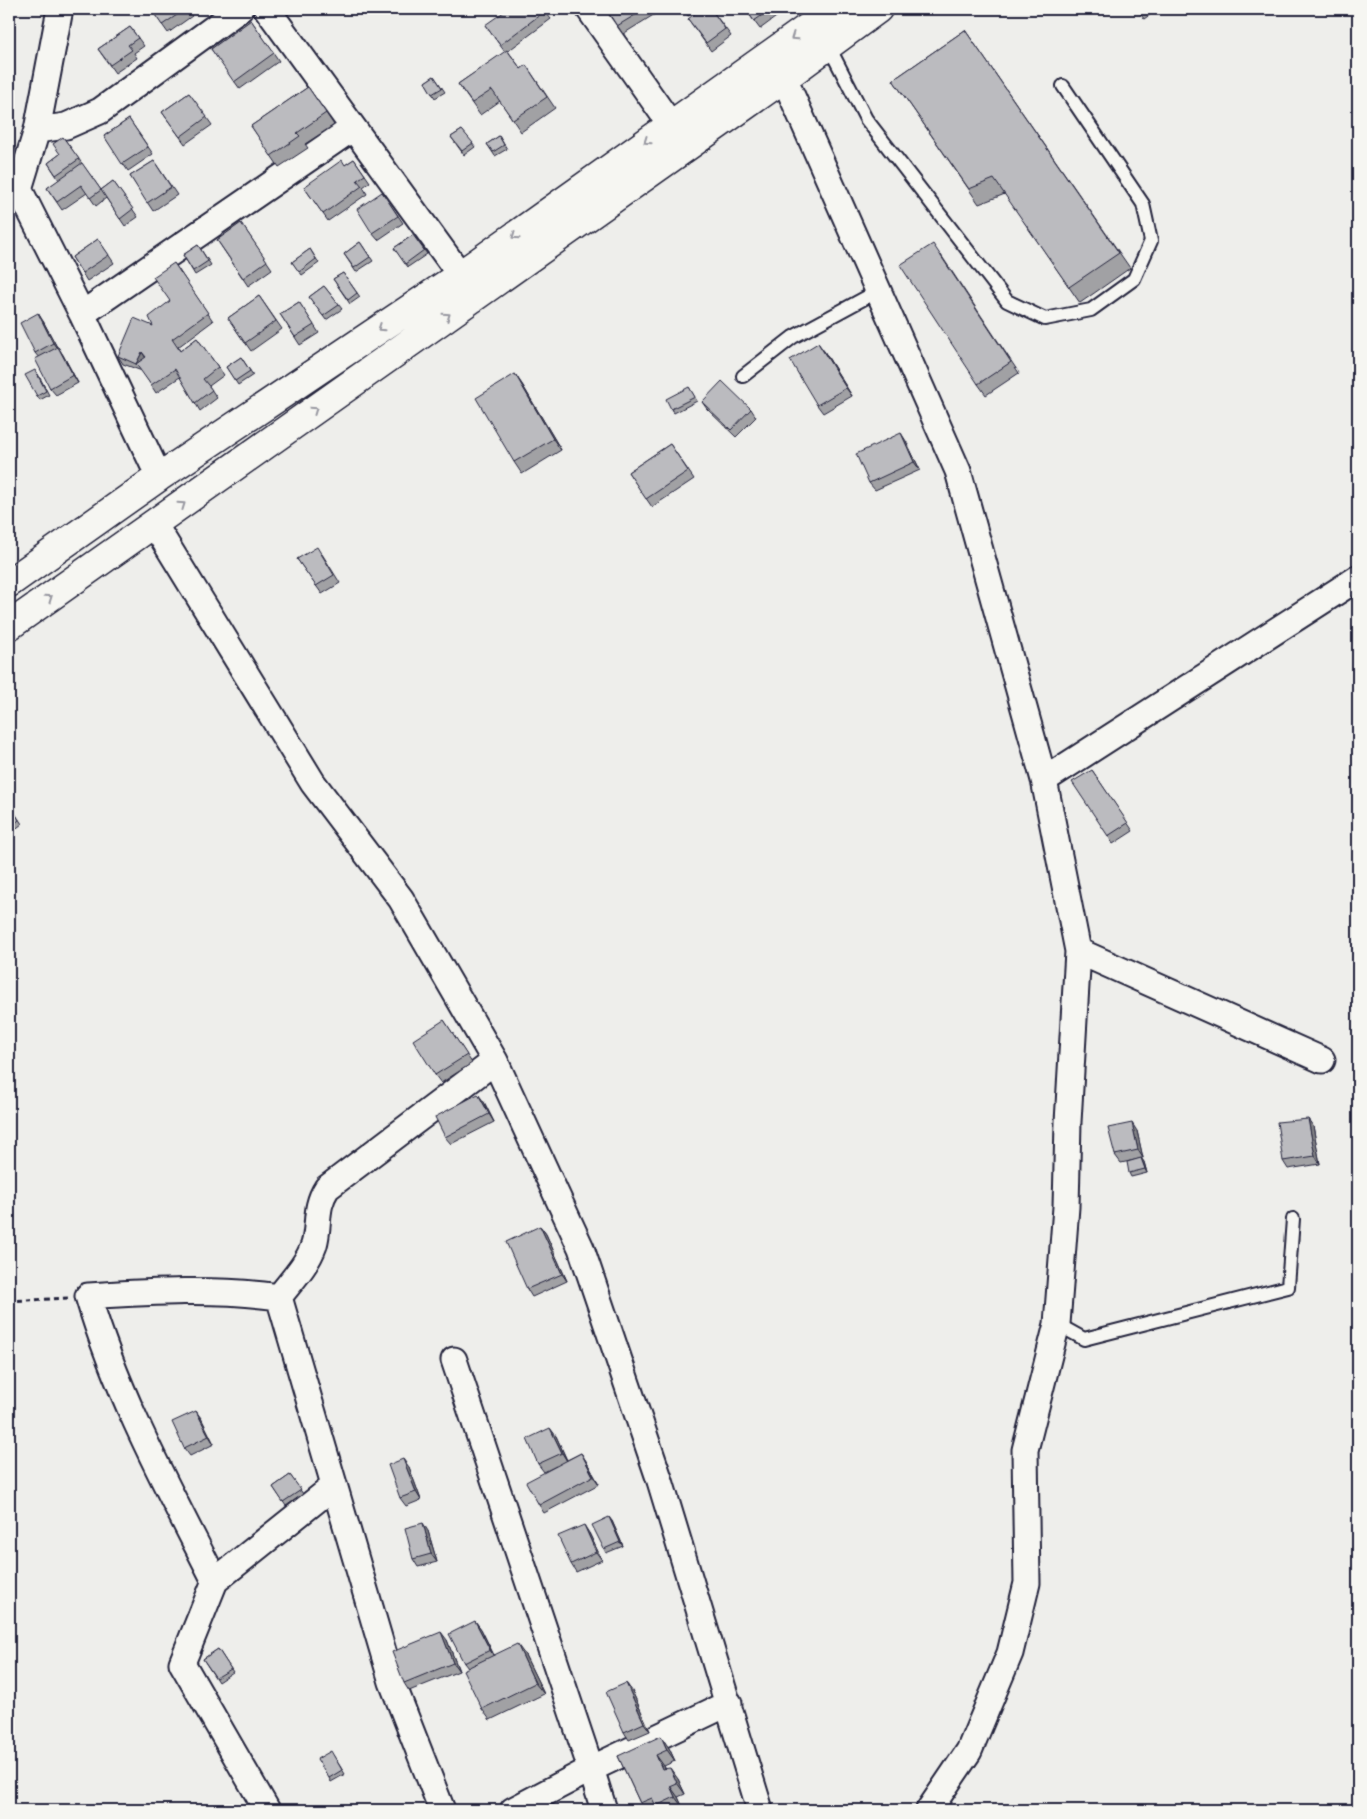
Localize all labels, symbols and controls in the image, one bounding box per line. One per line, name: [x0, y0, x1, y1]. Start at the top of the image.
one-way arrow: [790, 31, 800, 40]
one-way arrow: [644, 136, 653, 144]
one-way arrow: [511, 230, 521, 239]
one-way arrow: [441, 313, 450, 322]
one-way arrow: [377, 322, 387, 331]
one-way arrow: [308, 407, 318, 416]
one-way arrow: [176, 502, 186, 511]
one-way arrow: [43, 595, 52, 604]

